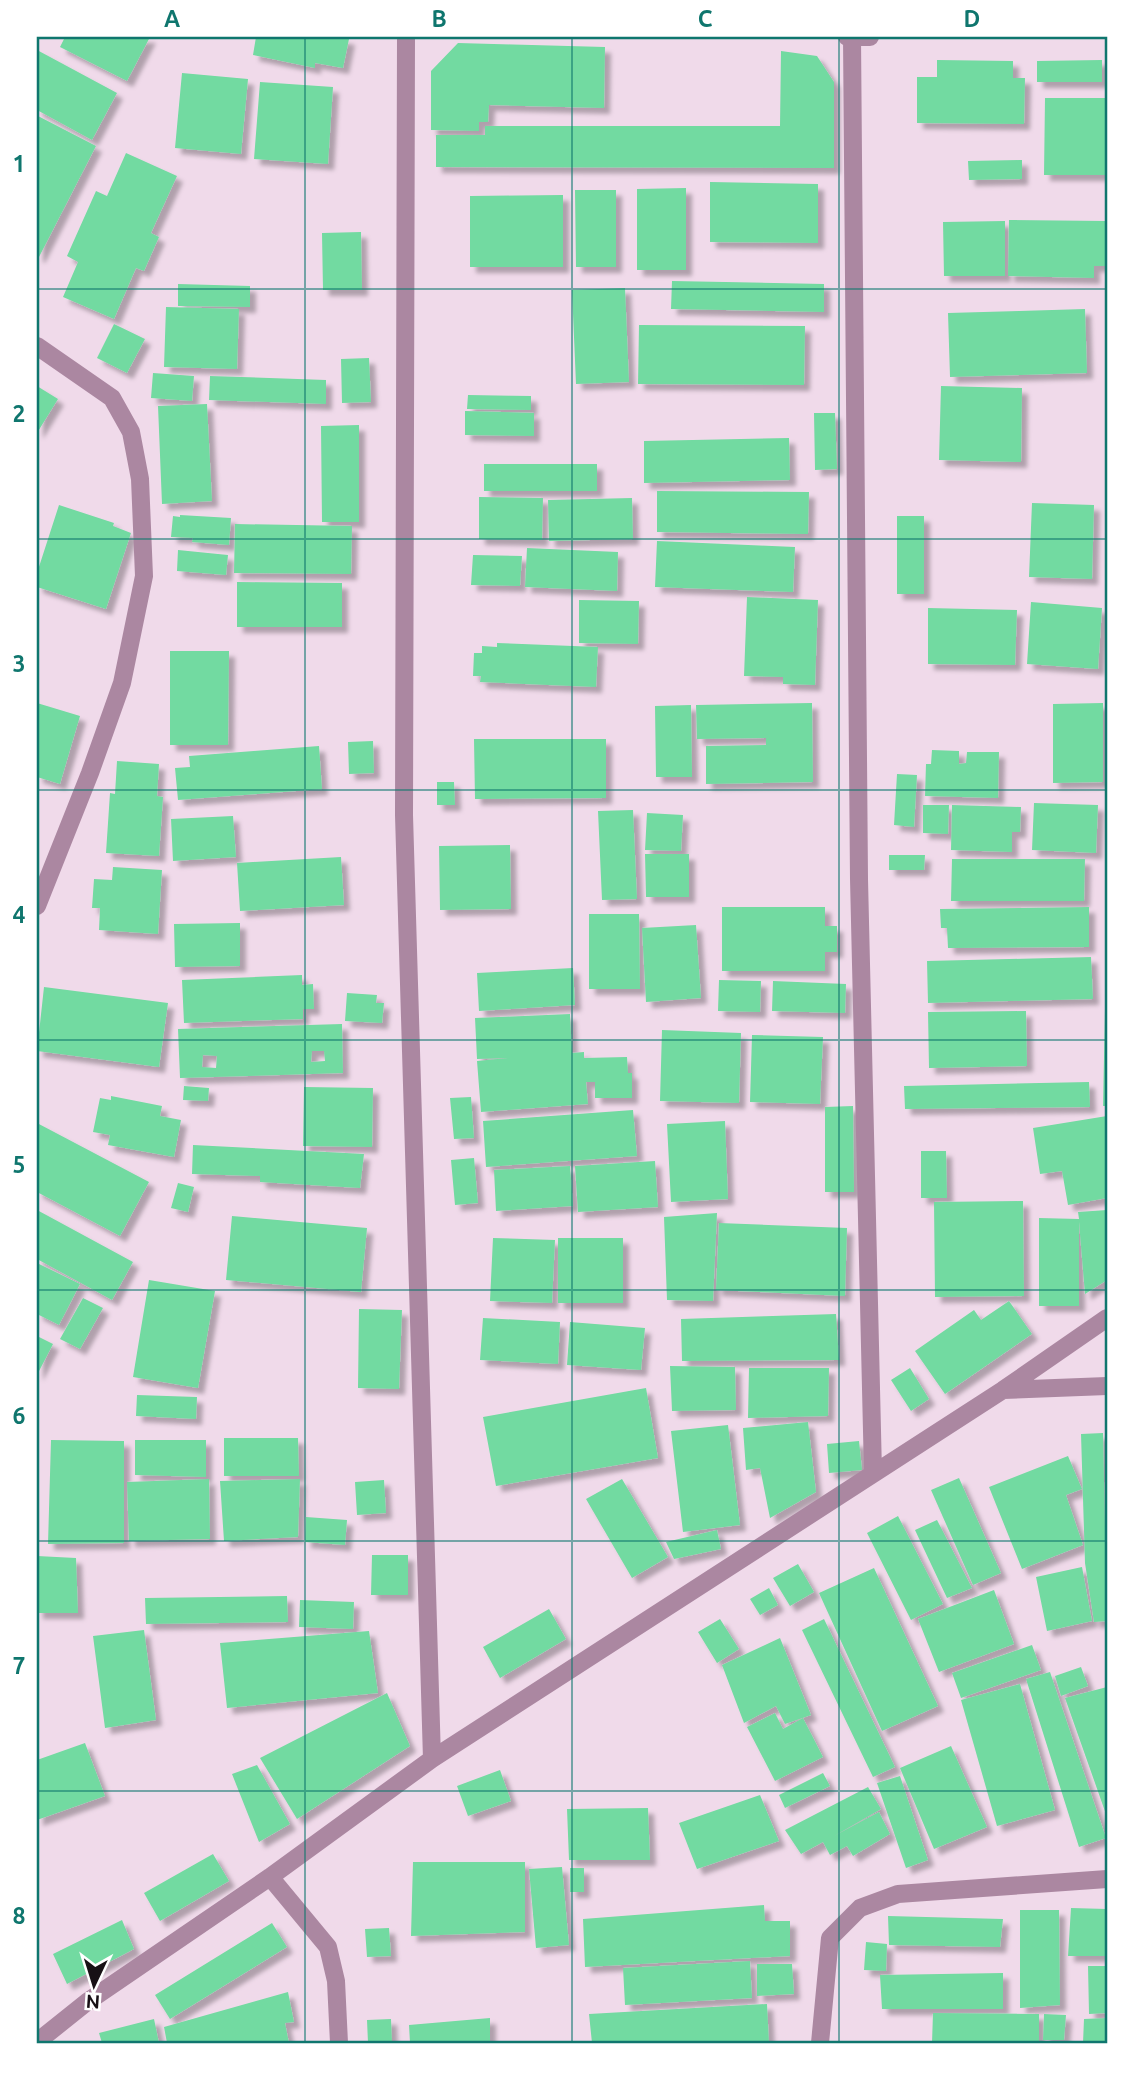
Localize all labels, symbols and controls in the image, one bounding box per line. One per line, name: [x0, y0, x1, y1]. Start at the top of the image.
text: A: [164, 6, 180, 31]
text: B: [431, 6, 447, 31]
text: C: [698, 6, 713, 31]
text: D: [964, 6, 980, 31]
text: 1: [13, 151, 25, 176]
text: 2: [13, 401, 25, 426]
text: 3: [13, 651, 25, 676]
text: 4: [13, 902, 26, 927]
text: 5: [13, 1152, 25, 1177]
text: 6: [13, 1403, 26, 1428]
text: 7: [13, 1653, 25, 1678]
text: 8: [13, 1903, 25, 1928]
north arrow: [60, 1951, 130, 2021]
text: N: [85, 1990, 101, 2013]

